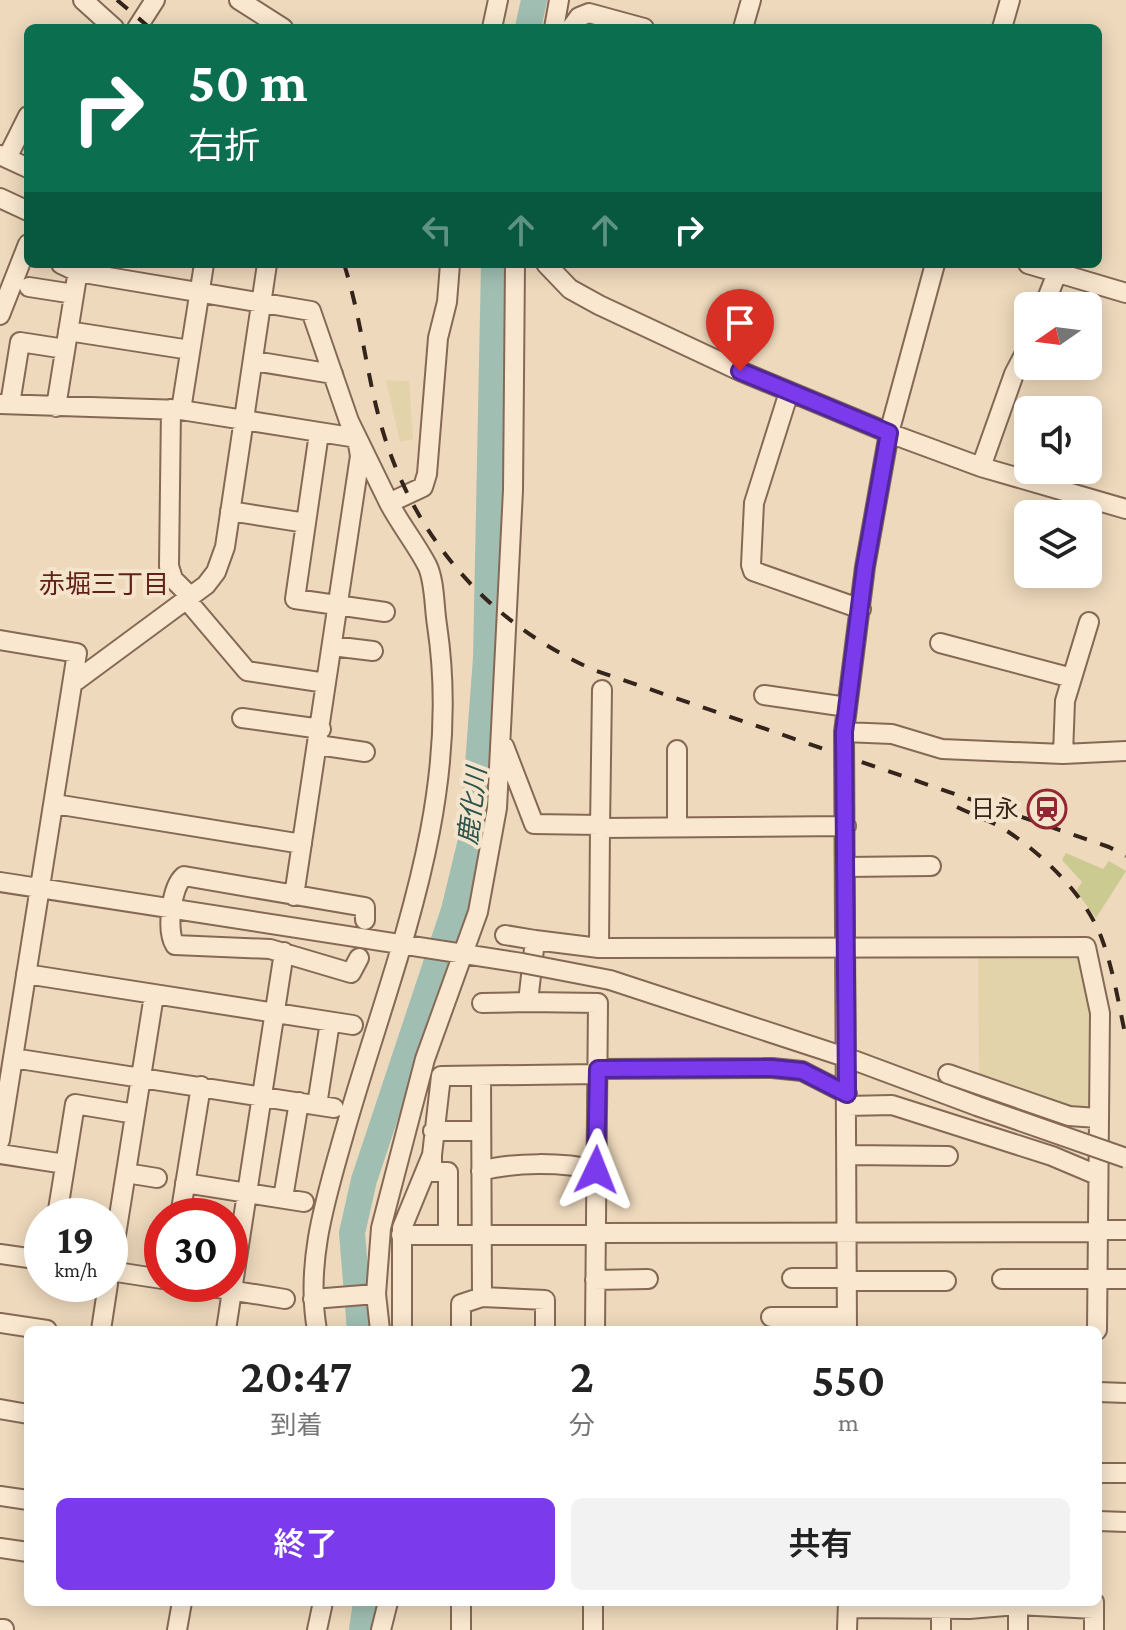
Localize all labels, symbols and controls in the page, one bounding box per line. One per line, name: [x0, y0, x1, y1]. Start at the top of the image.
text: 50 m: [188, 51, 308, 113]
icon: right: [56, 56, 160, 160]
text: 右折: [188, 126, 260, 166]
icon: left: [415, 208, 459, 252]
icon: ahead: [499, 208, 543, 252]
icon: ahead: [583, 208, 627, 252]
icon: right: [667, 208, 711, 252]
pin: [706, 289, 774, 371]
north arrow: [1014, 292, 1102, 380]
map controls: [1014, 292, 1102, 588]
icon: arrive: [718, 301, 762, 345]
button: sound: [1014, 396, 1102, 484]
button: layers: [1014, 500, 1102, 588]
district label: 赤堀三丁目: [39, 570, 169, 599]
water label: 鹿化川: [453, 763, 492, 847]
station icon: 日永: [1026, 788, 1068, 830]
place label: 日永: [971, 795, 1019, 822]
position arrow: [554, 1128, 638, 1212]
speed limit sign: 30: [144, 1198, 248, 1302]
text: 19: [58, 1217, 94, 1262]
text: km/h: [54, 1259, 98, 1281]
text: 20:47: [241, 1349, 352, 1402]
text: 2: [570, 1349, 594, 1402]
text: 550: [811, 1353, 885, 1406]
text: m: [838, 1408, 859, 1437]
text: 到着: [270, 1411, 322, 1440]
text: 分: [569, 1411, 595, 1440]
button: 終了: [56, 1498, 555, 1590]
button: 共有: [571, 1498, 1070, 1590]

